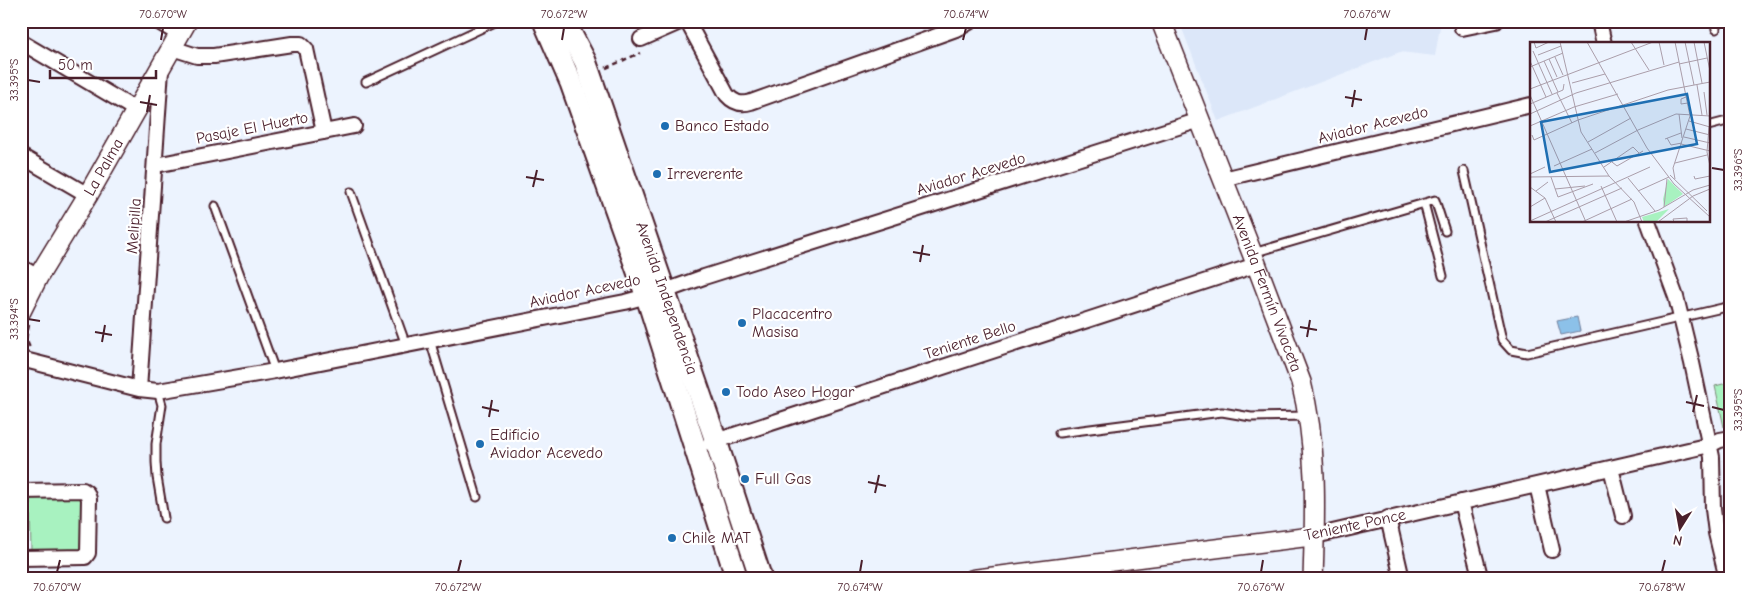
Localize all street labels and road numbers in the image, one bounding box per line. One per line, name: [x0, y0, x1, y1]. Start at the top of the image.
street label: Aviador Acevedo: [1316, 103, 1430, 147]
street label: Pasaje El Huerto: [194, 108, 310, 148]
street label: La Palma: [80, 135, 127, 199]
street label: Aviador Acevedo: [914, 149, 1028, 199]
street label: Melipilla: [123, 197, 145, 255]
street label: Avenida Fermín Vivaceta: [1229, 212, 1305, 374]
street label: Avenida Independencia: [632, 219, 701, 377]
street label: Aviador Acevedo: [528, 270, 642, 312]
street label: Teniente Bello: [922, 317, 1018, 363]
street label: Teniente Ponce: [1303, 505, 1407, 545]

